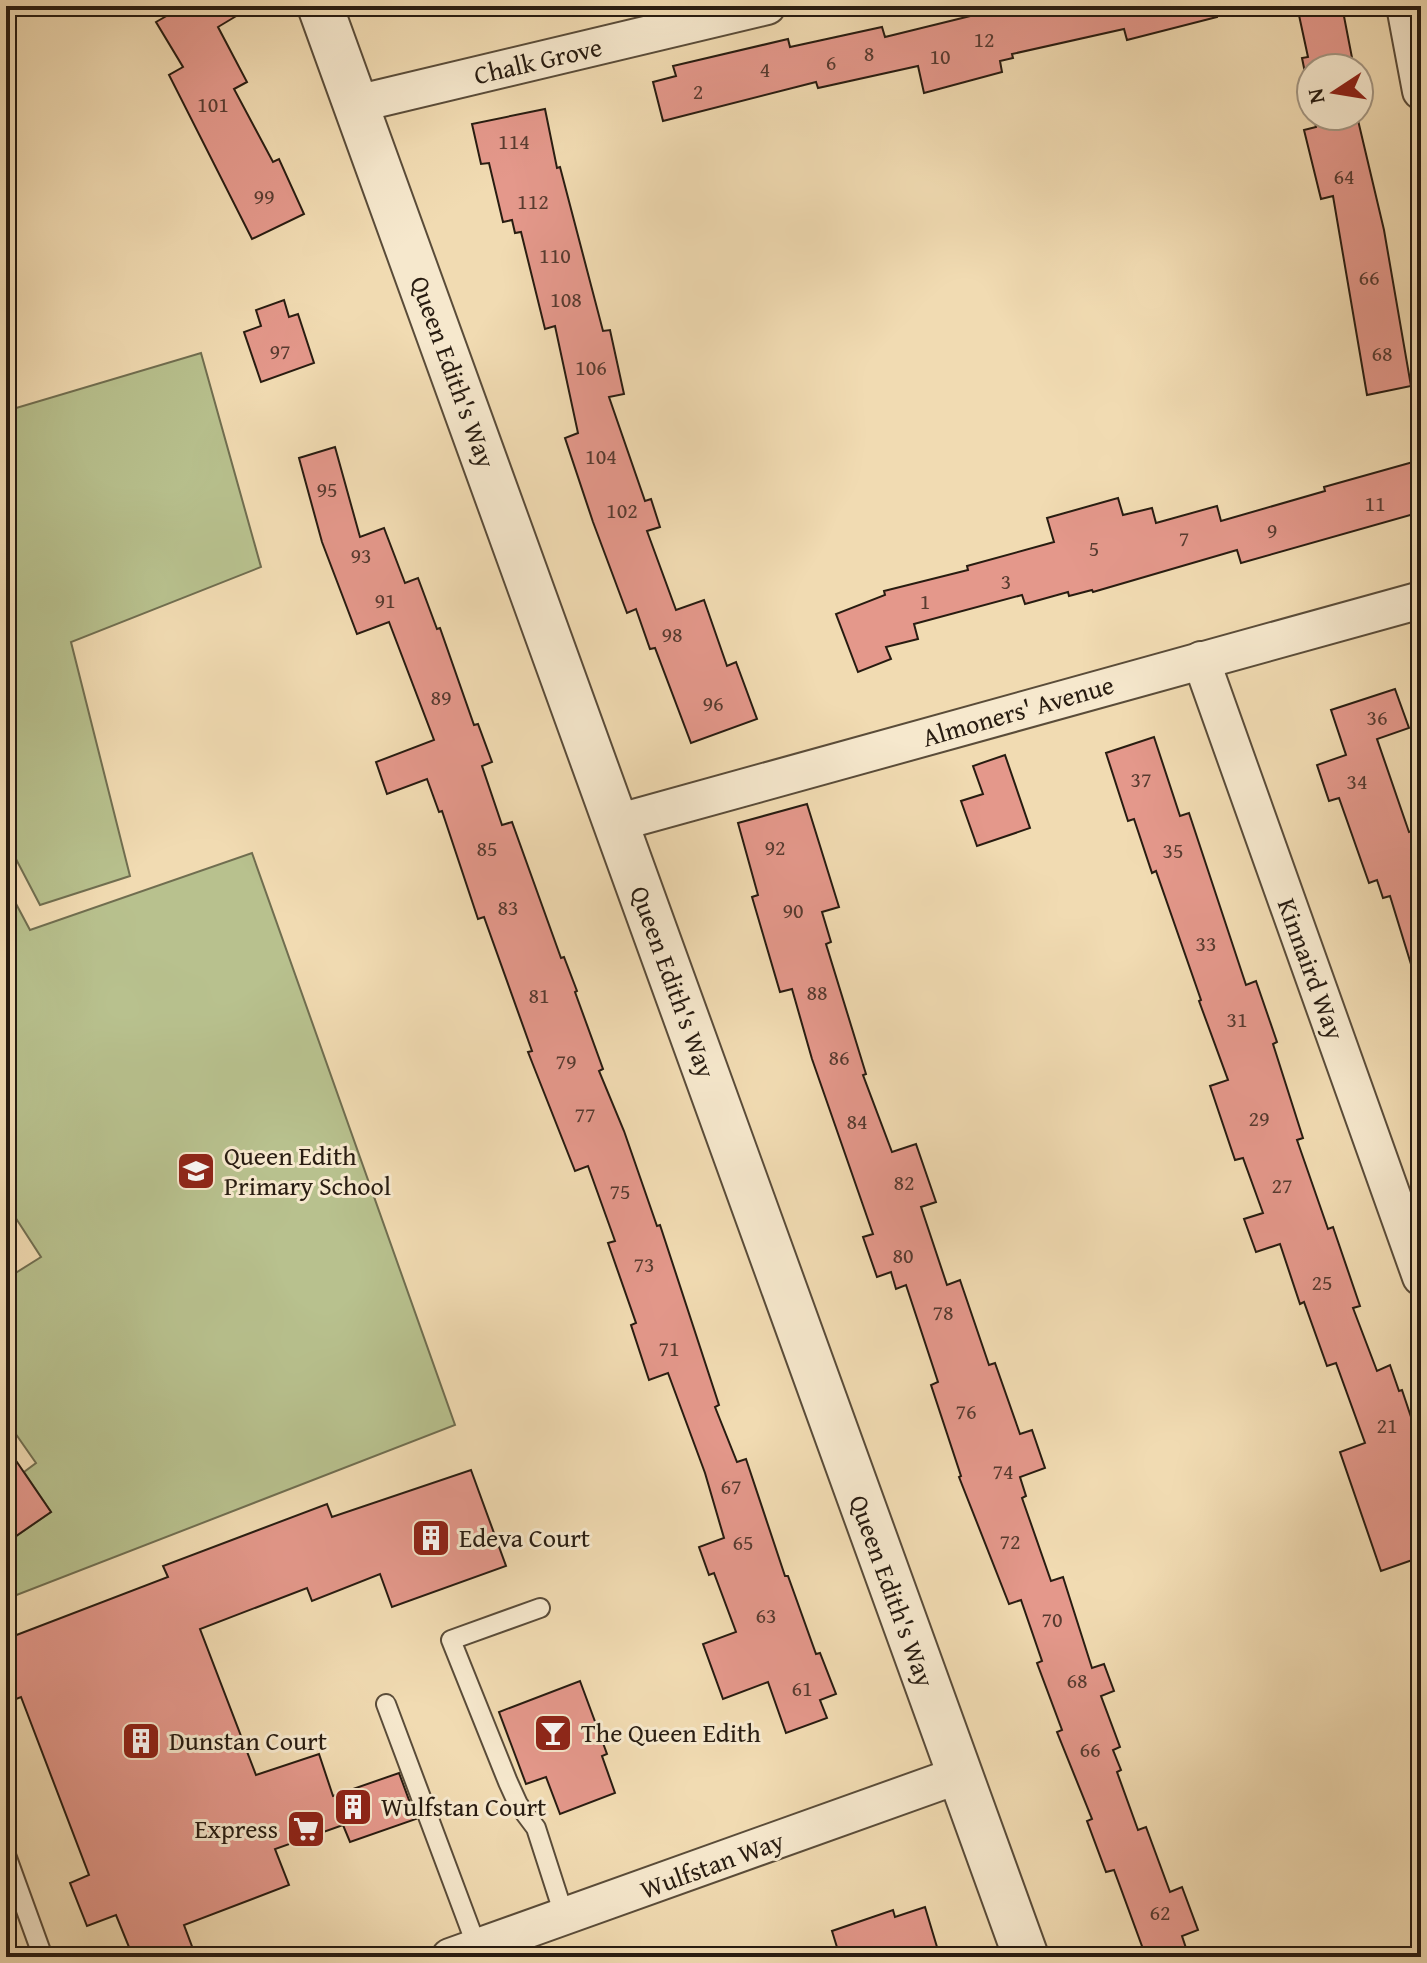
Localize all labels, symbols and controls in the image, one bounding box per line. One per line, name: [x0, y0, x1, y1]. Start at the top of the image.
house number: 12: [973, 23, 995, 55]
street label: Chalk Grove: [470, 27, 606, 94]
house number: 8: [864, 37, 874, 69]
house number: 10: [929, 40, 951, 72]
house number: 6: [826, 46, 836, 78]
north arrow: [1295, 52, 1375, 132]
house number: 4: [760, 53, 770, 85]
house number: 2: [693, 75, 703, 107]
text: N: [1298, 85, 1333, 107]
house number: 101: [197, 88, 229, 120]
house number: 114: [498, 125, 530, 157]
house number: 64: [1333, 160, 1355, 192]
house number: 99: [253, 180, 275, 212]
house number: 112: [517, 185, 549, 217]
house number: 110: [539, 239, 571, 271]
house number: 66: [1358, 261, 1380, 293]
street label: Queen Edith's Way: [401, 270, 506, 473]
house number: 108: [550, 283, 582, 315]
house number: 97: [269, 335, 291, 367]
house number: 68: [1371, 337, 1393, 369]
house number: 106: [575, 351, 607, 383]
house number: 104: [585, 440, 617, 472]
house number: 95: [316, 473, 338, 505]
house number: 11: [1364, 487, 1386, 519]
house number: 102: [606, 494, 638, 526]
house number: 9: [1267, 514, 1277, 546]
house number: 7: [1179, 522, 1189, 554]
house number: 5: [1089, 532, 1099, 564]
house number: 93: [350, 539, 372, 571]
house number: 3: [1001, 565, 1011, 597]
house number: 91: [374, 584, 396, 616]
house number: 1: [920, 585, 930, 617]
house number: 98: [661, 618, 683, 650]
street label: Almoners' Avenue: [917, 665, 1118, 757]
house number: 89: [430, 681, 452, 713]
house number: 96: [702, 687, 724, 719]
house number: 36: [1366, 701, 1388, 733]
house number: 37: [1130, 763, 1152, 795]
house number: 34: [1346, 765, 1368, 797]
house number: 92: [764, 831, 786, 863]
house number: 85: [476, 832, 498, 864]
house number: 35: [1162, 834, 1184, 866]
street label: Queen Edith's Way: [621, 880, 726, 1083]
house number: 83: [497, 891, 519, 923]
street label: Kinnaird Way: [1268, 893, 1355, 1045]
house number: 90: [782, 894, 804, 926]
house number: 33: [1195, 927, 1217, 959]
house number: 88: [806, 976, 828, 1008]
house number: 81: [528, 979, 550, 1011]
house number: 31: [1226, 1003, 1248, 1035]
house number: 86: [828, 1041, 850, 1073]
house number: 79: [555, 1045, 577, 1077]
house number: 77: [574, 1098, 596, 1130]
house number: 29: [1248, 1102, 1270, 1134]
house number: 84: [846, 1105, 868, 1137]
place label: Queen Edith Primary School: [224, 1136, 391, 1205]
school or university icon: Queen Edith Primary School: [175, 1150, 217, 1192]
house number: 82: [893, 1166, 915, 1198]
house number: 27: [1271, 1169, 1293, 1201]
house number: 75: [609, 1175, 631, 1207]
house number: 80: [892, 1239, 914, 1271]
house number: 73: [633, 1248, 655, 1280]
house number: 25: [1311, 1266, 1333, 1298]
house number: 78: [932, 1296, 954, 1328]
house number: 71: [658, 1332, 680, 1364]
house number: 76: [955, 1395, 977, 1427]
house number: 21: [1376, 1409, 1398, 1441]
house number: 74: [992, 1455, 1014, 1487]
house number: 67: [720, 1470, 742, 1502]
street label: Queen Edith's Way: [840, 1489, 945, 1692]
building icon: Edeva Court: [410, 1517, 452, 1559]
place label: Edeva Court: [459, 1518, 590, 1557]
house number: 72: [999, 1525, 1021, 1557]
house number: 65: [732, 1526, 754, 1558]
house number: 63: [755, 1599, 777, 1631]
house number: 70: [1041, 1603, 1063, 1635]
house number: 68: [1066, 1664, 1088, 1696]
house number: 61: [791, 1672, 813, 1704]
bar icon: The Queen Edith: [532, 1712, 574, 1754]
place label: The Queen Edith: [581, 1713, 761, 1752]
building icon: Dunstan Court: [120, 1720, 162, 1762]
place label: Dunstan Court: [169, 1721, 327, 1760]
house number: 66: [1079, 1733, 1101, 1765]
building icon: Wulfstan Court: [332, 1786, 374, 1828]
place label: Wulfstan Court: [381, 1787, 546, 1826]
supermarket icon: Express: [285, 1808, 327, 1850]
place label: Express: [194, 1809, 278, 1848]
street label: Wulfstan Way: [635, 1820, 789, 1909]
house number: 62: [1149, 1896, 1171, 1928]

